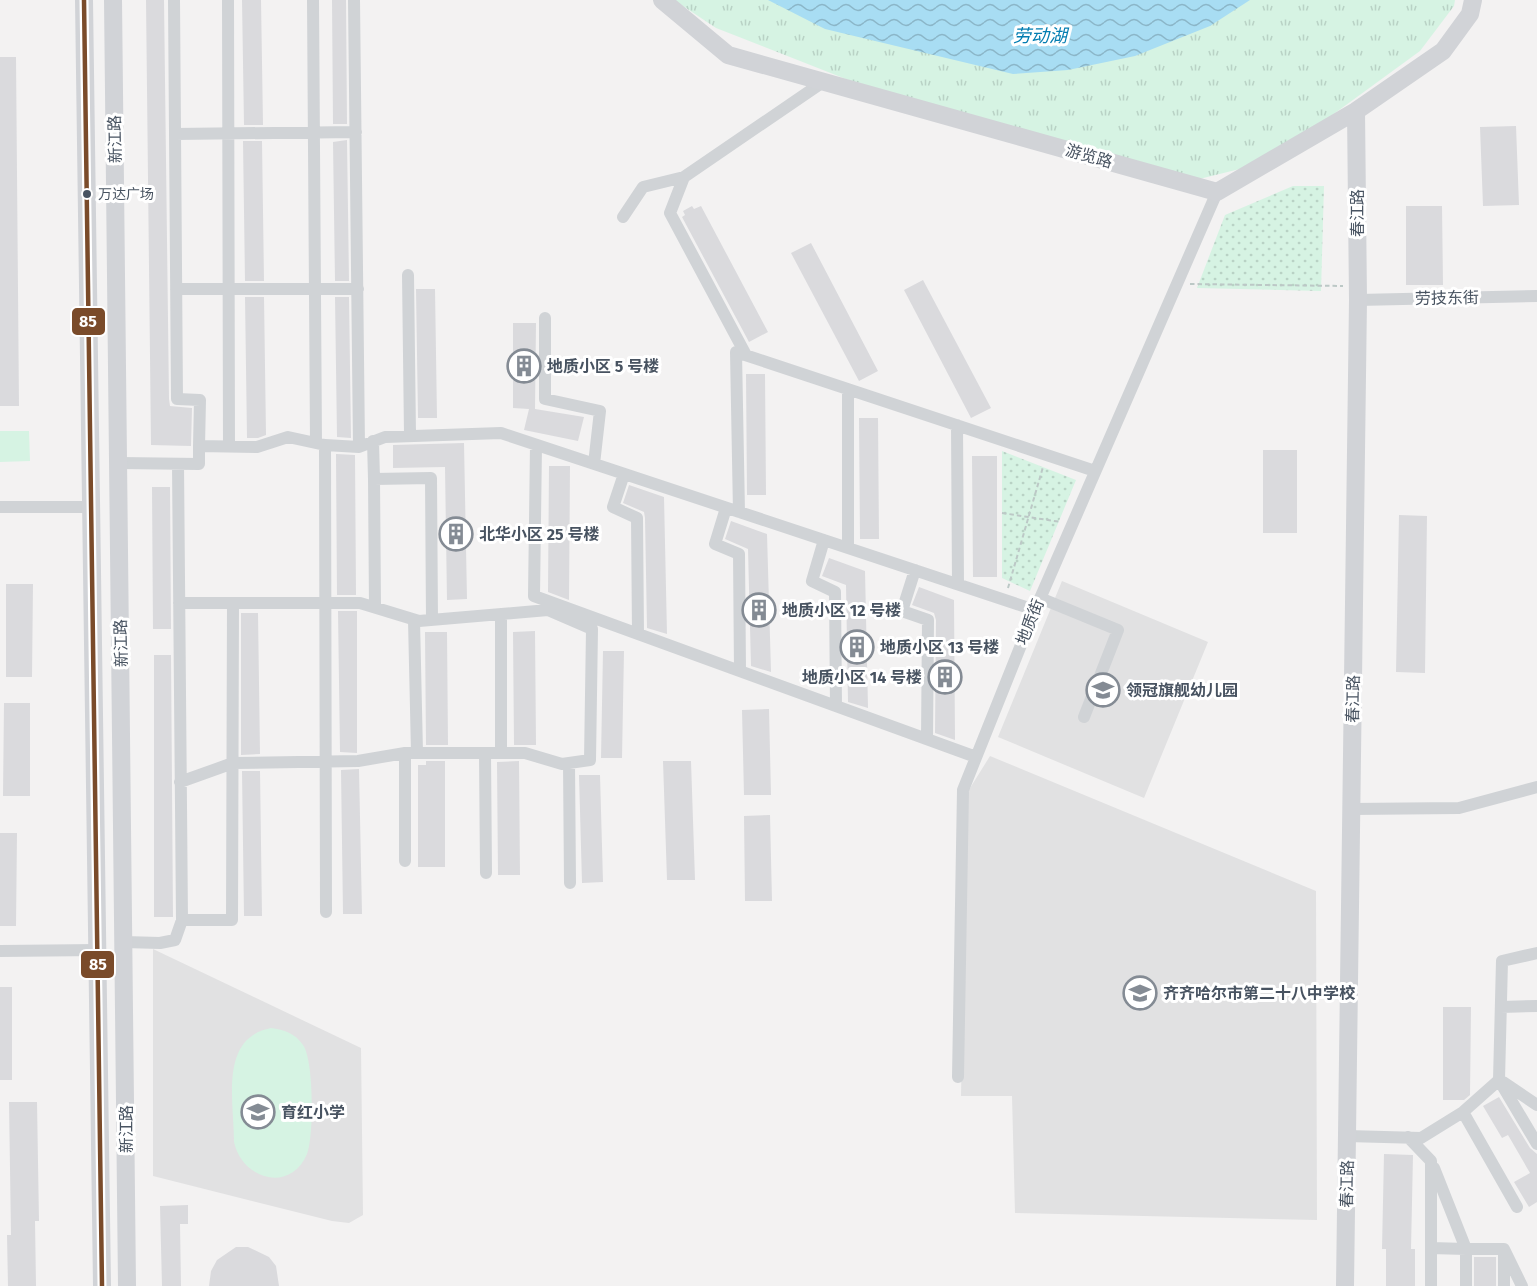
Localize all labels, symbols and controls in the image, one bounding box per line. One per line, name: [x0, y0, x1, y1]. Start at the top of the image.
water label: 劳动湖: [1013, 25, 1070, 47]
street label: 新江路: [105, 115, 125, 163]
street label: 游览路: [1063, 140, 1115, 172]
place label: 万达广场: [98, 186, 154, 203]
marker: 万达广场: [81, 188, 93, 200]
street label: 春江路: [1348, 189, 1367, 237]
street label: 劳技东街: [1415, 288, 1479, 308]
line badge: 85: [71, 307, 106, 336]
text: 85: [79, 312, 97, 331]
building icon: 地质小区 5 号楼: [506, 348, 542, 384]
place label: 地质小区 5 号楼: [547, 357, 659, 376]
building icon: 北华小区 25 号楼: [438, 516, 474, 552]
place label: 北华小区 25 号楼: [479, 525, 599, 544]
building icon: 地质小区 12 号楼: [741, 592, 777, 628]
street label: 地质街: [1012, 596, 1048, 648]
place label: 地质小区 12 号楼: [782, 601, 901, 620]
street label: 新江路: [111, 619, 131, 667]
building icon: 地质小区 13 号楼: [839, 629, 875, 665]
place label: 地质小区 13 号楼: [880, 638, 999, 657]
building icon: 地质小区 14 号楼: [927, 659, 963, 695]
place label: 地质小区 14 号楼: [802, 668, 922, 687]
school or university icon: 领冠旗舰幼儿园: [1085, 672, 1121, 708]
street label: 春江路: [1343, 675, 1363, 723]
place label: 领冠旗舰幼儿园: [1126, 681, 1238, 700]
line badge: 85: [80, 950, 115, 979]
text: 85: [89, 955, 107, 974]
school or university icon: 齐齐哈尔市第二十八中学校: [1122, 975, 1158, 1011]
place label: 齐齐哈尔市第二十八中学校: [1163, 984, 1356, 1003]
school or university icon: 育红小学: [240, 1094, 276, 1130]
place label: 育红小学: [281, 1103, 345, 1122]
street label: 新江路: [117, 1105, 136, 1153]
street label: 春江路: [1337, 1160, 1357, 1208]

